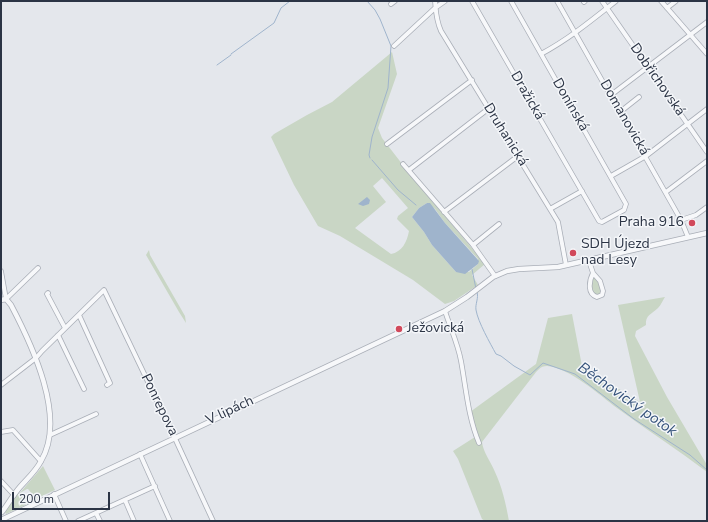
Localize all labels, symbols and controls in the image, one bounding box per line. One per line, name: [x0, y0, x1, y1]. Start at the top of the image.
street label: Dobřichovská: [626, 40, 688, 120]
street label: Dražická: [506, 69, 548, 123]
street label: Donínská: [548, 76, 592, 134]
street label: Domanovická: [596, 77, 652, 159]
street label: Druhanická: [479, 101, 531, 169]
place label: Praha 916: [619, 215, 684, 231]
marker: Praha 916: [687, 218, 697, 228]
place label: SDH Újezd nad Lesy: [581, 237, 650, 270]
marker: SDH Újezd nad Lesy: [568, 248, 578, 258]
place label: Ježovická: [407, 321, 464, 337]
marker: Ježovická: [394, 324, 404, 334]
water label: Běchovický potok: [574, 359, 680, 441]
street label: Ponrepova: [137, 371, 181, 439]
street label: V lipách: [203, 393, 257, 429]
scale bar: [14, 484, 112, 510]
text: 200 m: [19, 491, 54, 507]

